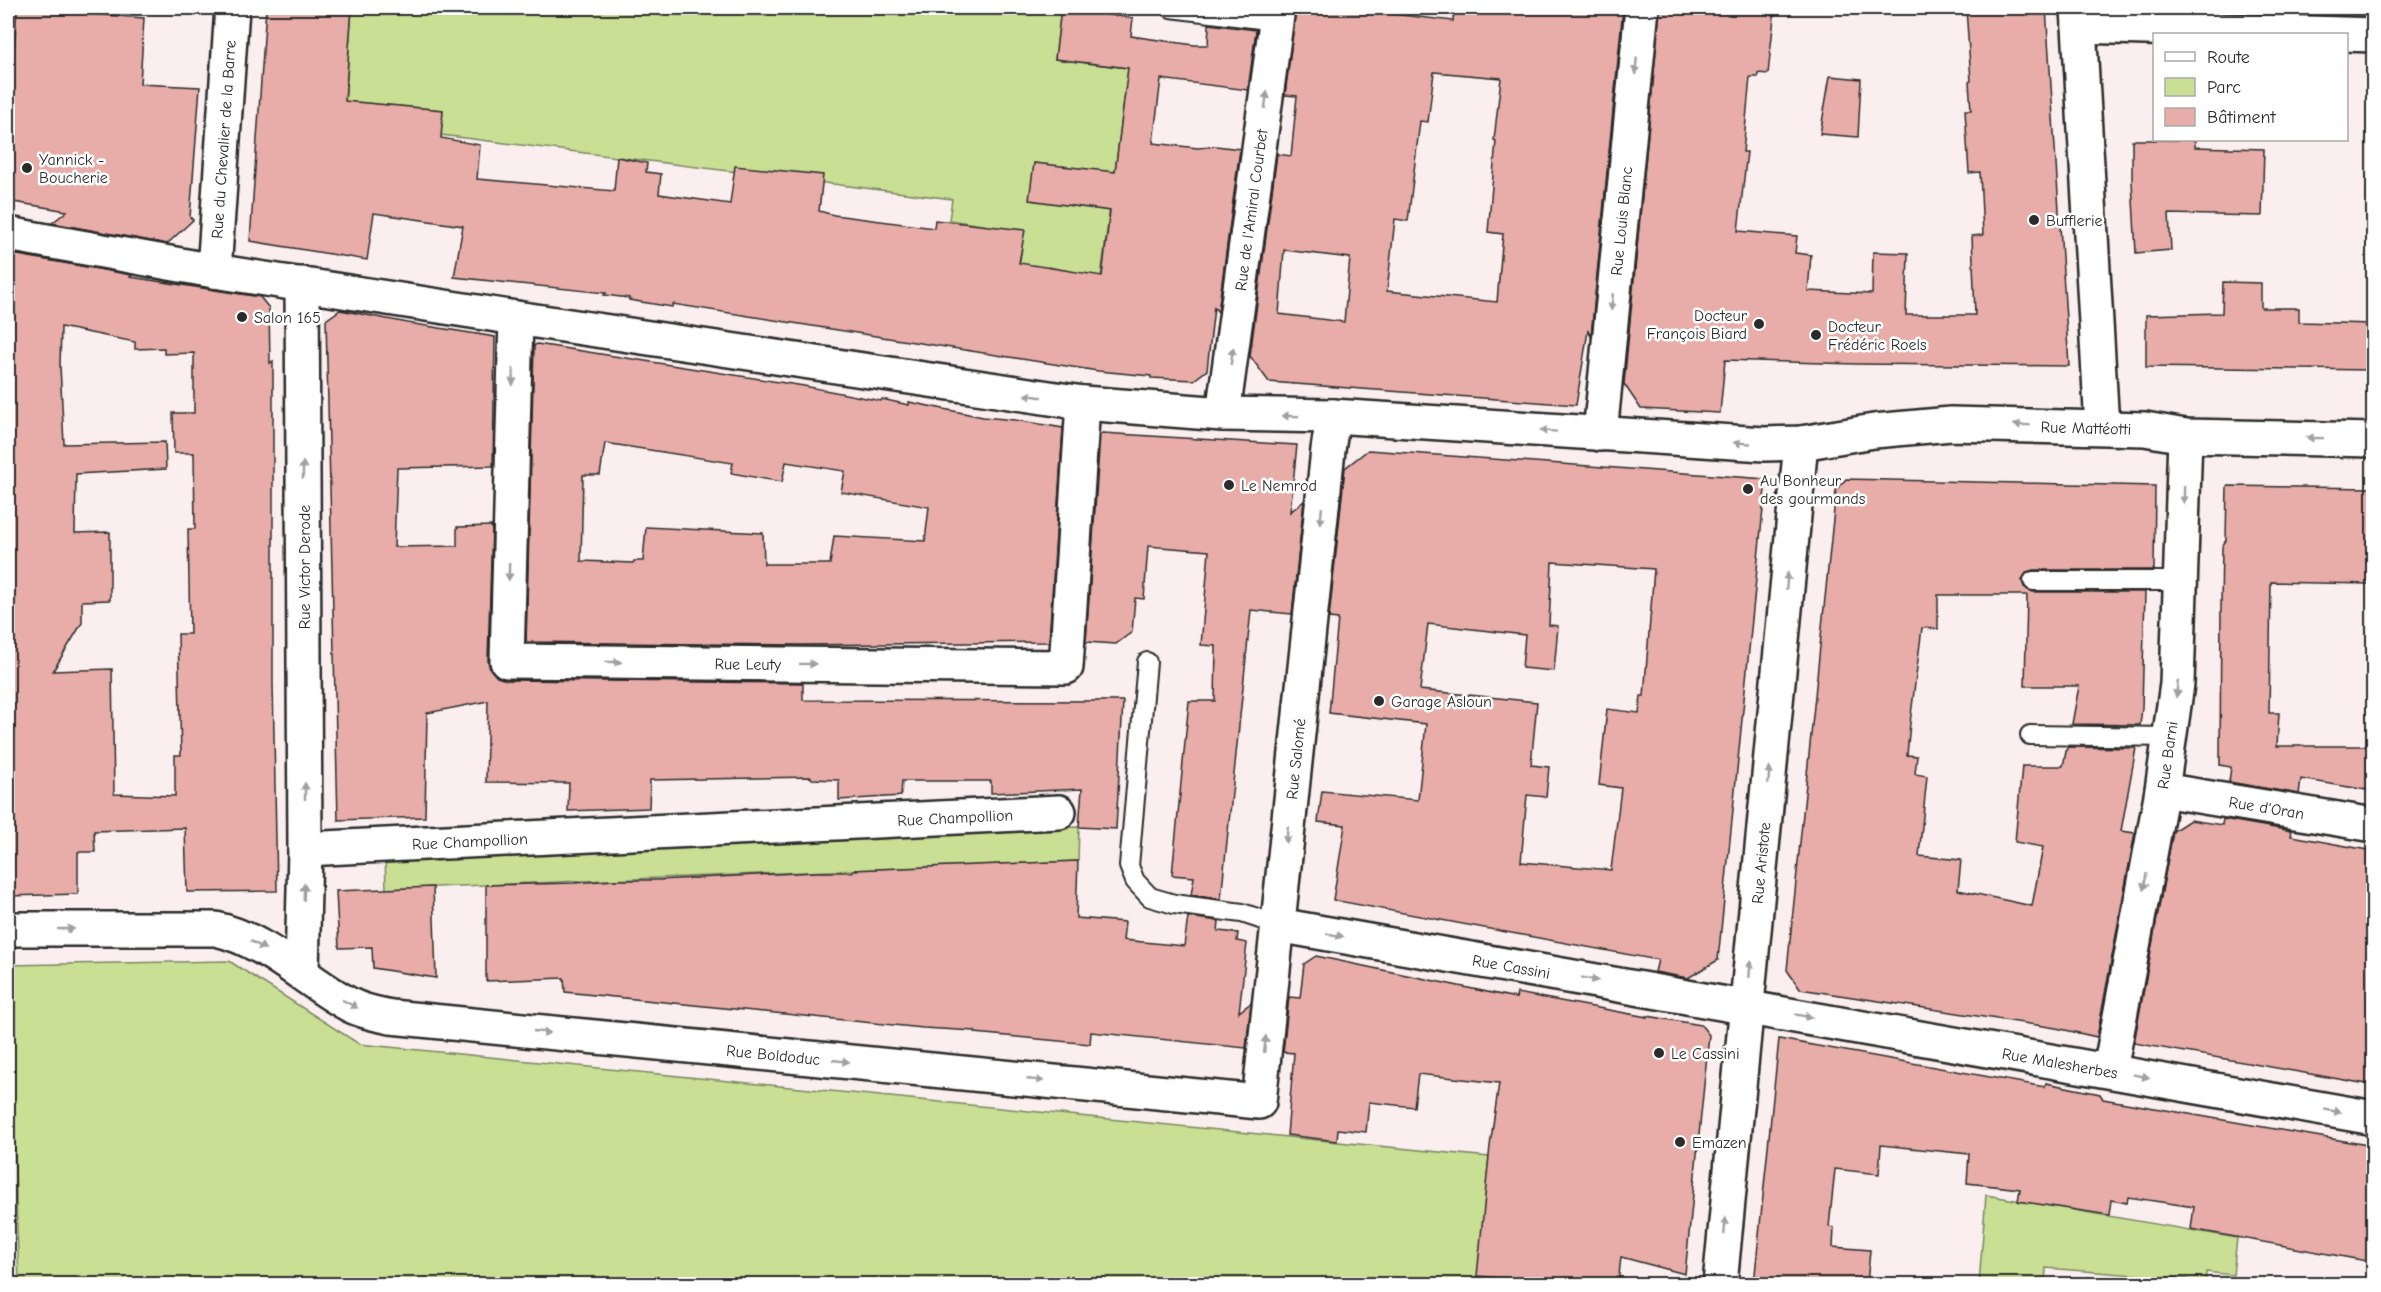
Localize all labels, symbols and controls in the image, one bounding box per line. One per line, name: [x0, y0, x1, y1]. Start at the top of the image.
legend: [2153, 33, 2348, 141]
street label: Rue du Chevalier de la Barre: [208, 40, 240, 239]
text: Route: [2207, 47, 2250, 68]
one-way arrow: [1631, 56, 1641, 75]
text: Parc: [2207, 77, 2241, 98]
one-way arrow: [1261, 91, 1270, 110]
text: Bâtiment: [2207, 107, 2277, 128]
street label: Rue de l'Amiral Courbet: [1232, 128, 1272, 292]
place label: Yannick - Boucherie: [39, 151, 108, 187]
marker: Yannick - Boucherie: [20, 161, 34, 175]
street label: Rue Louis Blanc: [1608, 166, 1636, 276]
place label: Bufflerie: [2046, 212, 2103, 230]
marker: Bufflerie: [2027, 213, 2041, 227]
one-way arrow: [1607, 292, 1617, 311]
place label: Docteur François Biard: [1647, 307, 1748, 343]
place label: Salon 165: [254, 309, 321, 327]
marker: Salon 165: [235, 310, 249, 324]
marker: Docteur François Biard: [1752, 317, 1766, 331]
place label: Docteur Frédéric Roels: [1828, 318, 1927, 354]
marker: Docteur Frédéric Roels: [1809, 328, 1823, 342]
one-way arrow: [1227, 346, 1236, 365]
one-way arrow: [509, 367, 518, 386]
one-way arrow: [1023, 392, 1042, 401]
one-way arrow: [1280, 411, 1299, 421]
street label: Rue Mattéotti: [2040, 418, 2132, 439]
one-way arrow: [2013, 421, 2032, 430]
one-way arrow: [1538, 426, 1557, 435]
one-way arrow: [2306, 434, 2325, 443]
one-way arrow: [1733, 439, 1752, 448]
one-way arrow: [298, 460, 308, 479]
place label: Au Bonheur des gourmands: [1760, 472, 1866, 508]
place label: Le Nemrod: [1241, 477, 1317, 495]
marker: Le Nemrod: [1222, 478, 1236, 492]
marker: Au Bonheur des gourmands: [1741, 482, 1755, 496]
one-way arrow: [2179, 485, 2188, 504]
street label: Rue Victor Derode: [296, 505, 314, 629]
one-way arrow: [1316, 507, 1326, 526]
one-way arrow: [504, 562, 514, 581]
one-way arrow: [1782, 572, 1792, 591]
street label: Rue Leuty: [714, 655, 782, 674]
one-way arrow: [603, 657, 622, 667]
one-way arrow: [798, 659, 817, 669]
one-way arrow: [2172, 680, 2181, 699]
place label: Garage Asloun: [1391, 693, 1492, 711]
marker: Garage Asloun: [1372, 694, 1386, 708]
street label: Rue Salomé: [1283, 717, 1310, 800]
street label: Rue Barni: [2154, 720, 2182, 790]
one-way arrow: [1764, 766, 1774, 785]
one-way arrow: [300, 781, 310, 800]
street label: Rue d'Oran: [2227, 793, 2305, 823]
street label: Rue Champollion: [897, 806, 1014, 830]
street label: Rue Aristote: [1749, 822, 1774, 905]
one-way arrow: [1282, 826, 1292, 845]
street label: Rue Champollion: [411, 830, 528, 854]
one-way arrow: [2140, 872, 2149, 891]
one-way arrow: [299, 882, 309, 901]
one-way arrow: [56, 924, 75, 934]
one-way arrow: [1326, 931, 1345, 940]
one-way arrow: [250, 940, 267, 950]
street label: Rue Cassini: [1471, 951, 1552, 983]
one-way arrow: [1745, 960, 1755, 979]
one-way arrow: [1580, 974, 1599, 983]
one-way arrow: [342, 999, 359, 1009]
one-way arrow: [1795, 1012, 1814, 1021]
one-way arrow: [533, 1027, 552, 1037]
one-way arrow: [1260, 1035, 1270, 1054]
street label: Rue Boldoduc: [725, 1042, 821, 1069]
place label: Le Cassini: [1671, 1045, 1740, 1063]
street label: Rue Malesherbes: [2001, 1045, 2119, 1083]
marker: Le Cassini: [1652, 1046, 1666, 1060]
one-way arrow: [831, 1056, 850, 1066]
one-way arrow: [2132, 1072, 2151, 1081]
one-way arrow: [1025, 1075, 1044, 1085]
one-way arrow: [2324, 1106, 2343, 1115]
place label: Emazen: [1692, 1134, 1747, 1152]
marker: Emazen: [1673, 1135, 1687, 1149]
one-way arrow: [1720, 1217, 1730, 1236]

